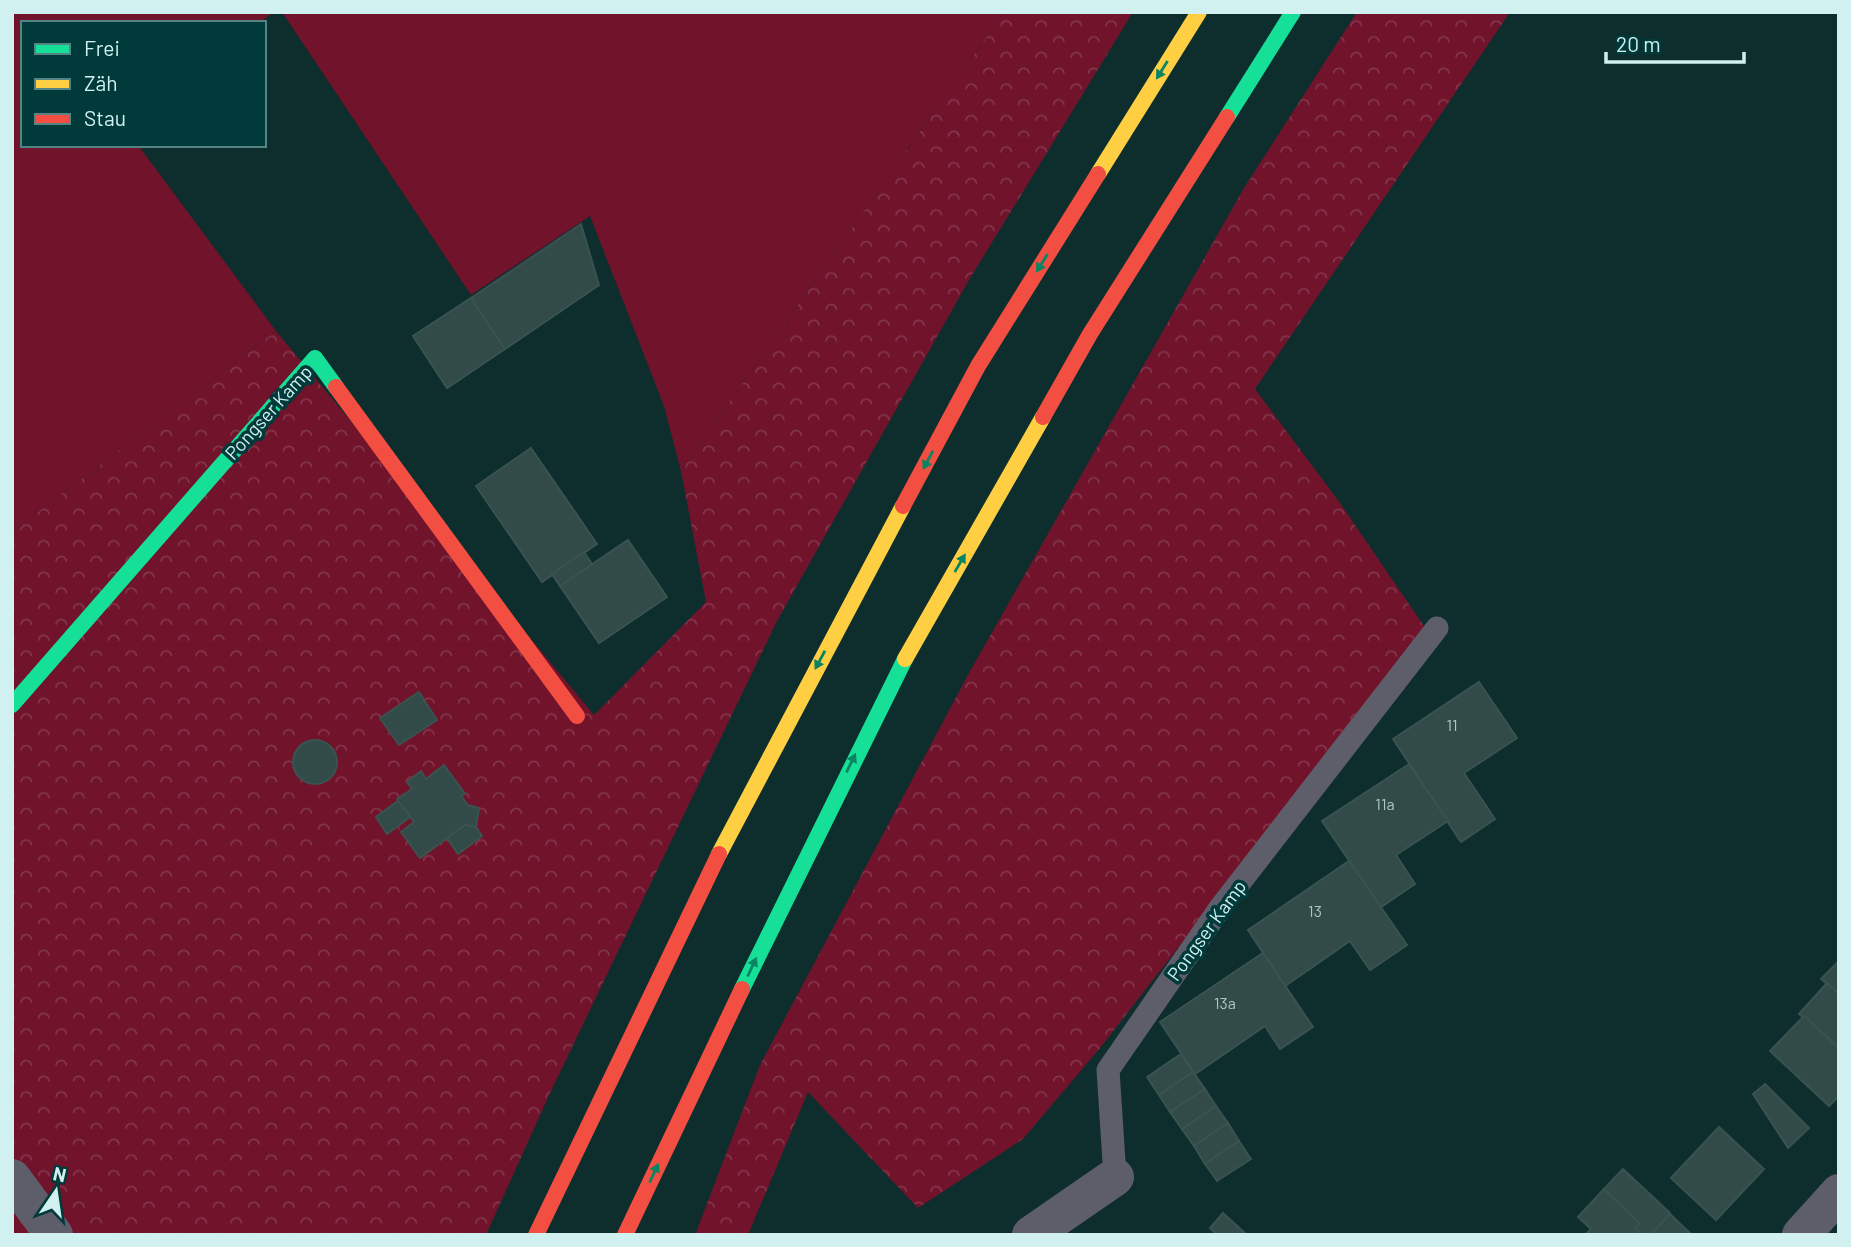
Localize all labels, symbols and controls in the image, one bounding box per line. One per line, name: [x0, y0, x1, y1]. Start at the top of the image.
legend: [21, 21, 266, 147]
scale bar: [1606, 21, 1744, 65]
text: 20 m: [1616, 31, 1661, 56]
text: Frei: [84, 35, 120, 60]
one-way arrow: [1156, 60, 1169, 80]
text: Zäh: [84, 70, 118, 95]
text: Stau: [84, 105, 126, 130]
one-way arrow: [1036, 254, 1049, 273]
street label: Pongser Kamp: [220, 360, 316, 464]
one-way arrow: [922, 450, 934, 470]
one-way arrow: [954, 554, 966, 573]
one-way arrow: [814, 651, 826, 670]
house number: 11: [1446, 715, 1458, 734]
one-way arrow: [846, 753, 857, 773]
house number: 11a: [1375, 794, 1395, 813]
street label: Pongser Kamp: [1162, 875, 1250, 985]
house number: 13: [1308, 901, 1322, 920]
one-way arrow: [746, 957, 757, 978]
house number: 13a: [1214, 993, 1236, 1012]
north arrow: [21, 1156, 91, 1226]
text: N: [51, 1161, 69, 1187]
one-way arrow: [648, 1163, 660, 1183]

